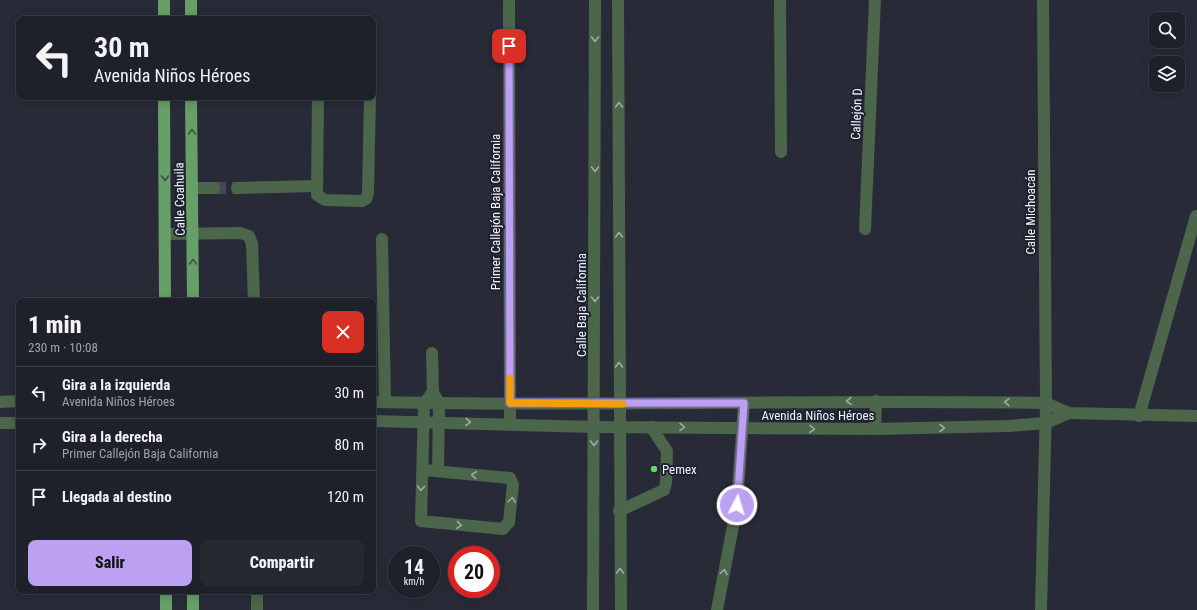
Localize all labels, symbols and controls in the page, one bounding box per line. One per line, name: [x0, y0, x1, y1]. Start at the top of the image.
map controls: [1149, 12, 1185, 92]
button: search: [1149, 12, 1185, 48]
pin: [492, 29, 526, 63]
text: 30 m: [94, 31, 150, 64]
icon: left: [28, 32, 80, 84]
icon: arrive: [498, 35, 520, 57]
one-way arrow: [591, 36, 599, 42]
button: layers: [1149, 56, 1185, 92]
text: Avenida Niños Héroes: [94, 65, 250, 86]
street label: Callejón D: [848, 88, 865, 140]
one-way arrow: [615, 102, 623, 108]
one-way arrow: [188, 129, 196, 135]
street label: Primer Callejón Baja California: [488, 134, 503, 290]
street label: Calle Coahuila: [171, 162, 188, 236]
one-way arrow: [591, 166, 599, 172]
street label: Calle Michoacán: [1023, 169, 1038, 255]
one-way arrow: [161, 175, 169, 181]
one-way arrow: [615, 232, 623, 238]
street label: Calle Baja California: [574, 253, 589, 357]
one-way arrow: [189, 259, 197, 265]
one-way arrow: [591, 296, 599, 302]
text: 1 min: [28, 311, 82, 339]
button: close: [322, 311, 364, 353]
text: 230 m · 10:08: [28, 340, 98, 355]
one-way arrow: [615, 362, 624, 368]
text: Gira a la izquierda: [62, 376, 170, 394]
icon: left: [28, 382, 50, 404]
text: 30 m: [334, 384, 364, 402]
text: Avenida Niños Héroes: [62, 394, 175, 409]
one-way arrow: [846, 397, 852, 405]
one-way arrow: [1004, 398, 1010, 406]
street label: Avenida Niños Héroes: [761, 408, 875, 423]
one-way arrow: [465, 418, 471, 427]
one-way arrow: [679, 423, 685, 431]
one-way arrow: [939, 423, 945, 432]
one-way arrow: [809, 425, 815, 433]
text: Gira a la derecha: [62, 428, 163, 446]
icon: right: [28, 434, 50, 456]
text: 80 m: [334, 436, 364, 454]
one-way arrow: [590, 440, 598, 446]
text: Primer Callejón Baja California: [62, 446, 218, 461]
place label: Pemex: [662, 462, 697, 477]
marker: Pemex: [649, 464, 659, 474]
one-way arrow: [471, 470, 477, 479]
position arrow: [716, 484, 758, 526]
one-way arrow: [417, 485, 426, 491]
icon: arrive: [28, 486, 50, 508]
text: Llegada al destino: [62, 488, 172, 506]
text: 120 m: [327, 488, 364, 506]
one-way arrow: [507, 497, 516, 503]
one-way arrow: [456, 521, 462, 530]
button: Salir: [28, 540, 192, 586]
button: Compartir: [200, 540, 364, 586]
speed limit sign: 20: [448, 546, 500, 598]
text: 14: [404, 555, 424, 579]
one-way arrow: [616, 568, 624, 574]
one-way arrow: [719, 569, 727, 575]
text: km/h: [404, 576, 424, 587]

